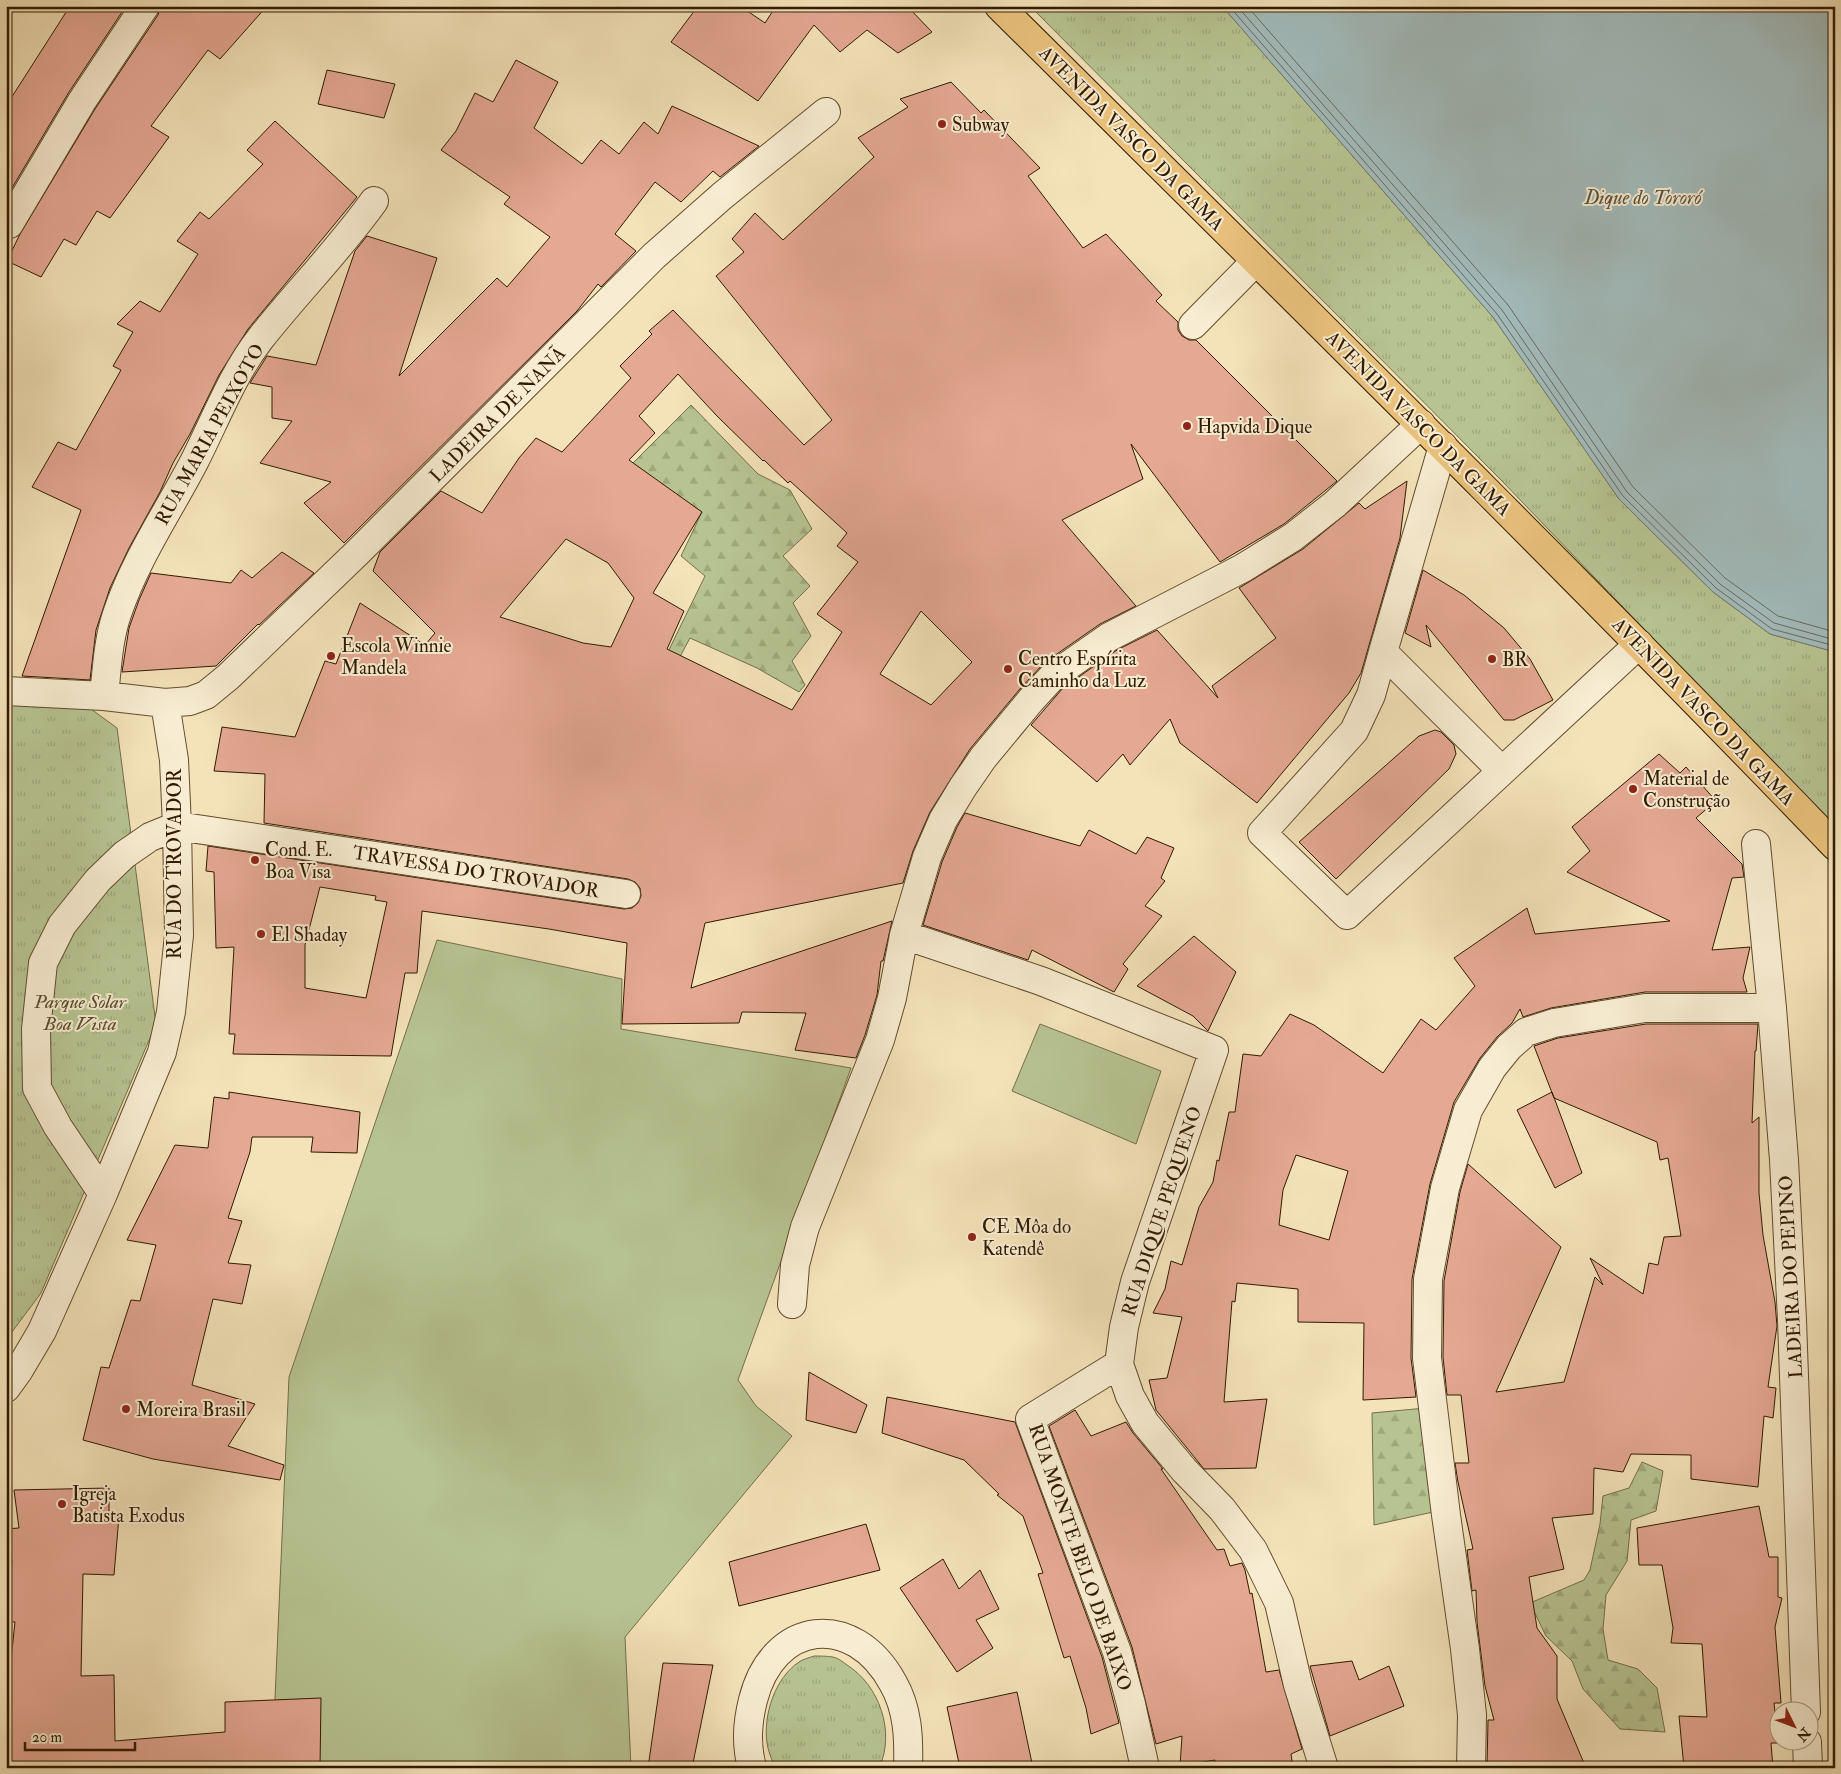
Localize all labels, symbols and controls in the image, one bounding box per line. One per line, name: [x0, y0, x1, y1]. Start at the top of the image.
street label: AVENIDA VASCO DA GAMA: [1033, 40, 1229, 236]
place label: Subway: [952, 113, 1010, 137]
marker: Subway: [936, 118, 948, 130]
water label: Dique do Tororó: [1583, 185, 1703, 210]
street label: AVENIDA VASCO DA GAMA: [1320, 325, 1516, 521]
street label: RUA MARIA PEIXOTO: [150, 339, 270, 529]
street label: LADEIRA DE NANÃ: [423, 340, 571, 488]
place label: Hapvida Dique: [1197, 415, 1312, 440]
marker: Hapvida Dique: [1181, 420, 1193, 432]
street label: AVENIDA VASCO DA GAMA: [1606, 612, 1800, 811]
place label: Escola Winnie Mandela: [341, 634, 451, 680]
place label: Centro Espírita Caminho da Luz: [1018, 647, 1146, 693]
place label: BR: [1502, 648, 1528, 672]
marker: Escola Winnie Mandela: [325, 650, 337, 662]
marker: BR: [1486, 653, 1498, 665]
marker: Centro Espírita Caminho da Luz: [1002, 663, 1014, 675]
place label: Material de Construção: [1643, 767, 1730, 813]
street label: RUA DO TROVADOR: [163, 768, 187, 959]
marker: Material de Construção: [1627, 783, 1639, 795]
place label: Cond. E. Boa Visa: [265, 838, 332, 884]
street label: TRAVESSA DO TROVADOR: [351, 841, 601, 903]
marker: Cond. E. Boa Visa: [249, 854, 261, 866]
place label: El Shaday: [271, 923, 348, 947]
marker: El Shaday: [255, 928, 267, 940]
park label: Parque Solar Boa Vista: [33, 990, 127, 1036]
street label: RUA DIQUE PEQUENO: [1117, 1103, 1207, 1319]
street label: LADEIRA DO PEPINO: [1774, 1175, 1808, 1379]
place label: CE Môa do Katendê: [982, 1215, 1071, 1261]
marker: CE Môa do Katendê: [966, 1231, 978, 1243]
place label: Moreira Brasil: [136, 1398, 246, 1422]
marker: Moreira Brasil: [120, 1403, 132, 1415]
street label: RUA MONTE BELO DE BAIXO: [1023, 1421, 1137, 1694]
place label: Igreja Batista Exodus: [72, 1482, 185, 1528]
marker: Igreja Batista Exodus: [56, 1498, 68, 1510]
north arrow: [1768, 1702, 1818, 1752]
scale bar: [25, 1719, 135, 1751]
text: N: [1792, 1723, 1814, 1745]
text: 20 m: [32, 1728, 62, 1747]

